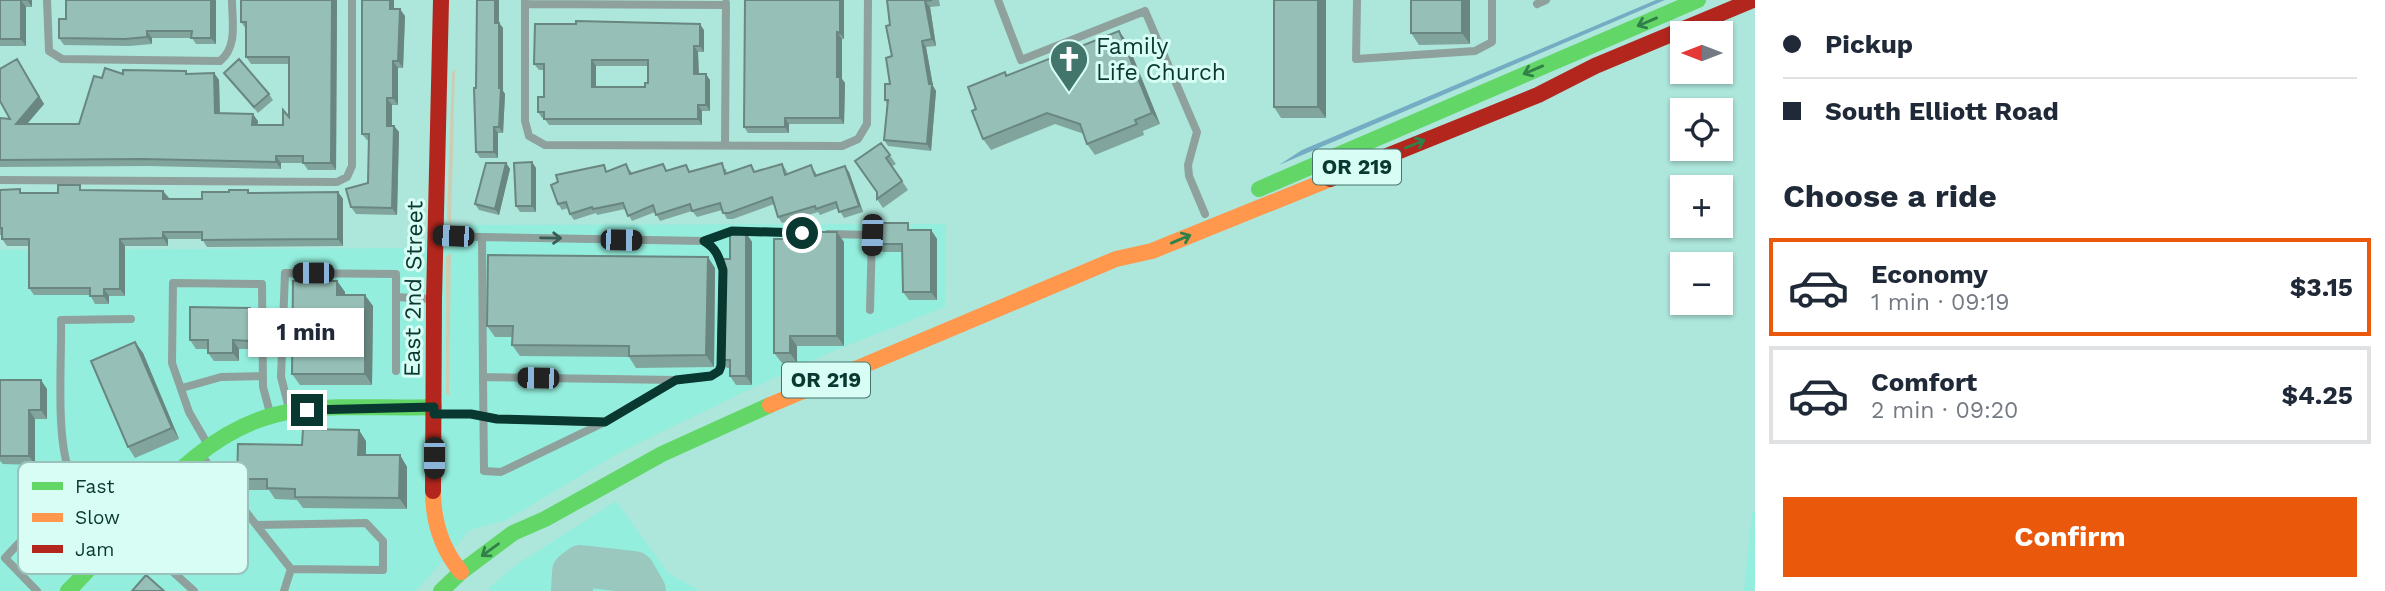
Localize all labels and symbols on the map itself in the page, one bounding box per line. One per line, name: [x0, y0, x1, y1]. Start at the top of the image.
one-way arrow: [1637, 16, 1658, 29]
north arrow: [1670, 21, 1732, 84]
place label: Family Life Church: [1096, 33, 1226, 86]
church icon: Family Life Church: [1048, 38, 1090, 93]
one-way arrow: [1523, 64, 1544, 77]
one-way arrow: [1403, 137, 1425, 150]
road number: OR 219: [1313, 150, 1401, 184]
street label: East 2nd Street: [398, 200, 429, 377]
car: [861, 214, 884, 256]
route start: [786, 217, 818, 249]
car: [432, 225, 475, 247]
car: [600, 229, 643, 251]
one-way arrow: [539, 231, 562, 245]
one-way arrow: [1170, 232, 1191, 245]
car: [293, 263, 335, 284]
callout: 1 min: [249, 308, 365, 358]
road number: OR 219: [782, 362, 870, 398]
car: [517, 367, 560, 389]
route end: [291, 394, 323, 426]
car: [424, 437, 445, 479]
legend: [18, 462, 248, 574]
text: Fast: [75, 475, 114, 498]
text: Slow: [75, 506, 120, 529]
text: Jam: [75, 538, 114, 561]
one-way arrow: [481, 543, 500, 558]

